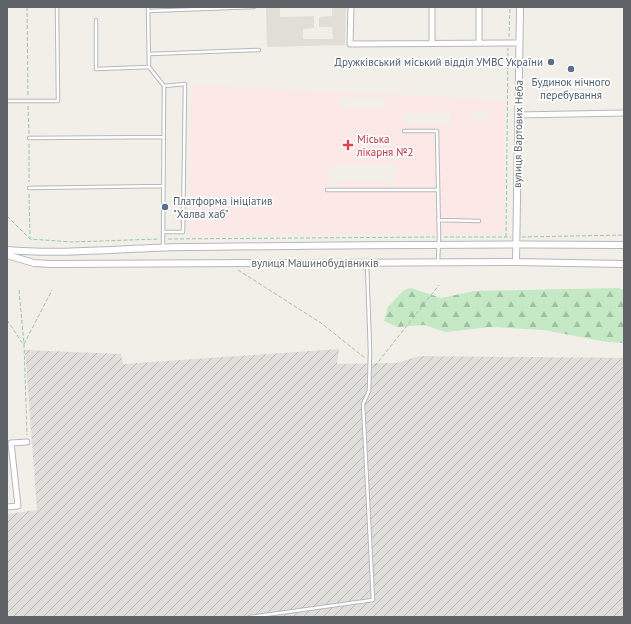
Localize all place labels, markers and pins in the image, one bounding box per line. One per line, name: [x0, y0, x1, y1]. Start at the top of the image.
place label: Дружківський міський відділ УМВС України: [335, 55, 543, 69]
marker: Дружківський міський відділ УМВС України: [546, 57, 556, 67]
marker: Будинок нічного перебування: [566, 64, 576, 74]
place label: Будинок нічного перебування: [532, 75, 611, 102]
place label: Міська лікарня №2: [356, 132, 414, 159]
marker: Міська лікарня №2: [342, 139, 354, 151]
place label: Платформа ініціатив "Халва хаб": [173, 194, 272, 221]
marker: Платформа ініціатив "Халва хаб": [160, 202, 170, 212]

